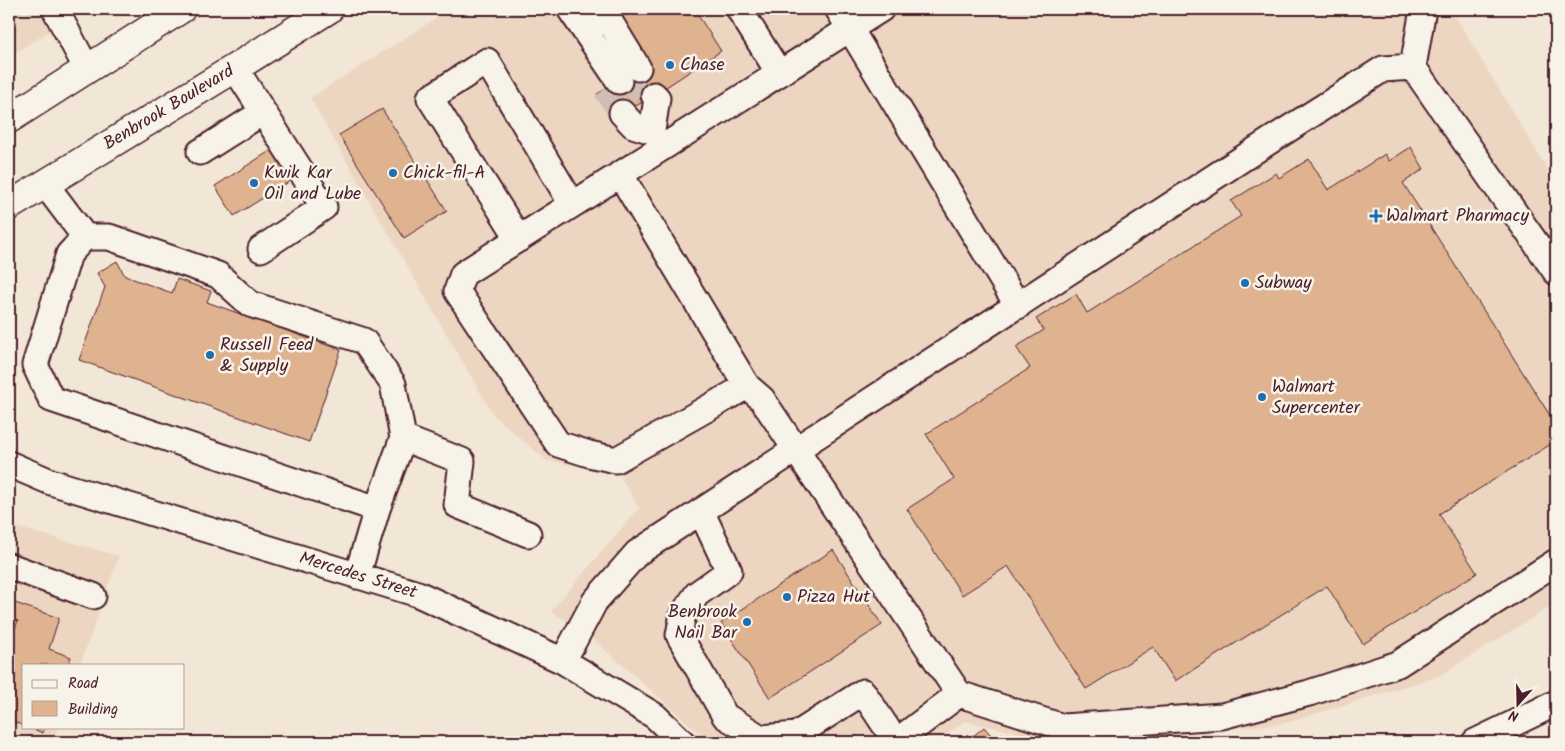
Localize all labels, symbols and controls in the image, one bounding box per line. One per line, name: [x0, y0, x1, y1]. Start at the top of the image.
place label: Chase: [680, 51, 725, 80]
street label: Benbrook Boulevard: [98, 57, 241, 159]
marker: Chase: [664, 59, 676, 71]
place label: Kwik Kar Oil and Lube: [264, 159, 361, 209]
place label: Chick-fil-A: [403, 159, 486, 188]
marker: Chick-fil-A: [387, 167, 399, 179]
marker: Kwik Kar Oil and Lube: [248, 177, 260, 189]
place label: Walmart Pharmacy: [1386, 202, 1529, 231]
marker: Walmart Pharmacy: [1370, 210, 1382, 222]
place label: Subway: [1255, 269, 1312, 298]
marker: Subway: [1239, 277, 1251, 289]
place label: Russell Feed & Supply: [220, 331, 314, 381]
marker: Russell Feed & Supply: [204, 349, 216, 361]
place label: Walmart Supercenter: [1272, 373, 1361, 423]
marker: Walmart Supercenter: [1256, 391, 1268, 403]
street label: Mercedes Street: [295, 544, 422, 608]
place label: Pizza Hut: [797, 583, 871, 612]
marker: Pizza Hut: [781, 591, 793, 603]
place label: Benbrook Nail Bar: [668, 598, 738, 648]
marker: Benbrook Nail Bar: [741, 616, 753, 628]
legend: [22, 664, 185, 728]
text: Road: [68, 672, 99, 696]
north arrow: [1492, 678, 1542, 728]
text: Building: [68, 698, 118, 722]
text: N: [1506, 703, 1522, 727]

